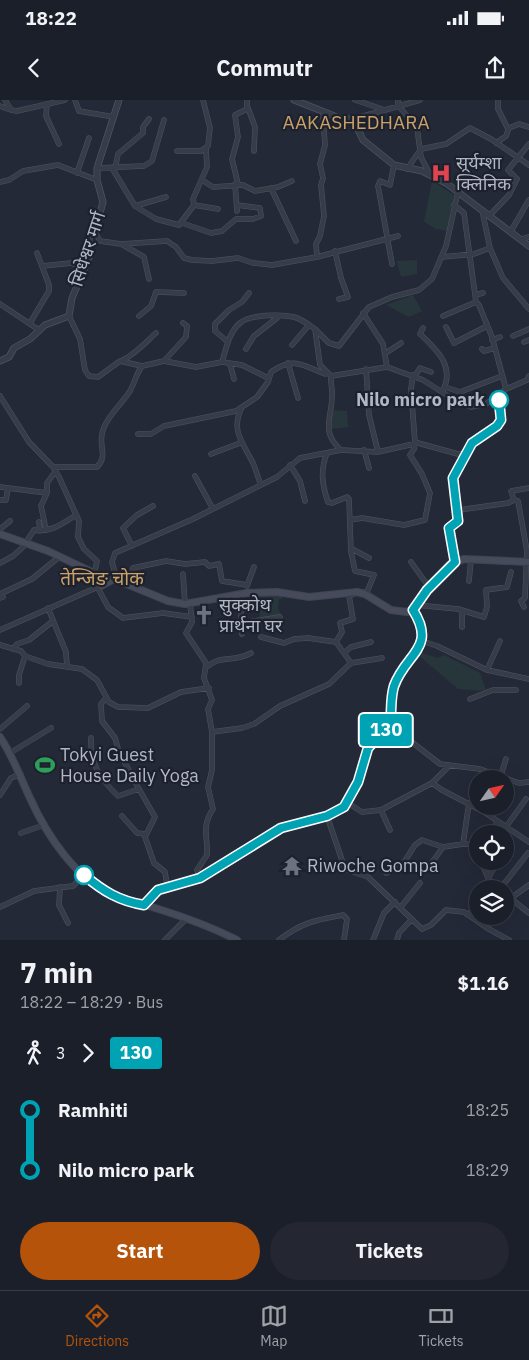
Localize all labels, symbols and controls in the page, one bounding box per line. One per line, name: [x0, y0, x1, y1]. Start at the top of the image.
text: 18:22: [25, 6, 77, 30]
text: Commutr: [216, 53, 313, 82]
icon: back: [20, 54, 48, 82]
icon: share: [481, 54, 509, 82]
district label: AAKASHEDHARA: [282, 110, 430, 134]
place label: सूर्यम्शा क्लिनिक: [456, 151, 512, 195]
hospital icon: सूर्यम्शा क्लिनिक: [430, 162, 452, 184]
street label: सिधेश्वर मार्ग: [65, 208, 111, 289]
place label: Nilo micro park: [356, 388, 486, 411]
marker: Nilo micro park: [489, 390, 509, 410]
district label: तेन्जिङ चोक: [60, 566, 144, 590]
place label: सुक्कोथ प्रार्थना घर: [219, 593, 283, 637]
church icon: सुक्कोथ प्रार्थना घर: [193, 604, 215, 626]
line badge: 130: [357, 714, 415, 746]
text: 130: [370, 718, 402, 741]
place label: Tokyi Guest House Daily Yoga: [60, 743, 199, 787]
sports icon: Tokyi Guest House Daily Yoga: [34, 754, 56, 776]
north arrow: [469, 770, 514, 815]
map controls: [469, 770, 514, 925]
button: locate: [469, 825, 514, 870]
place label: Riwoche Gompa: [307, 854, 439, 877]
temple icon: Riwoche Gompa: [281, 855, 303, 877]
unlabelled marker: [74, 865, 94, 885]
button: layers: [469, 880, 514, 925]
text: 7 min: [20, 954, 93, 991]
text: $1.16: [457, 971, 509, 995]
text: 18:22 – 18:29 · Bus: [20, 992, 163, 1012]
icon: walk: [20, 1039, 48, 1067]
icon: forward: [74, 1039, 102, 1067]
text: 130: [120, 1041, 152, 1064]
text: 3: [56, 1043, 66, 1063]
text: Ramhiti: [58, 1098, 128, 1122]
text: 18:25: [466, 1100, 509, 1120]
text: Nilo micro park: [58, 1158, 194, 1182]
text: 18:29: [466, 1160, 509, 1180]
button: Start: [20, 1222, 260, 1280]
button: Tickets: [270, 1222, 509, 1280]
tab: Directions: [65, 1302, 129, 1350]
tab: Map: [260, 1302, 288, 1350]
tab: Tickets: [419, 1302, 464, 1350]

